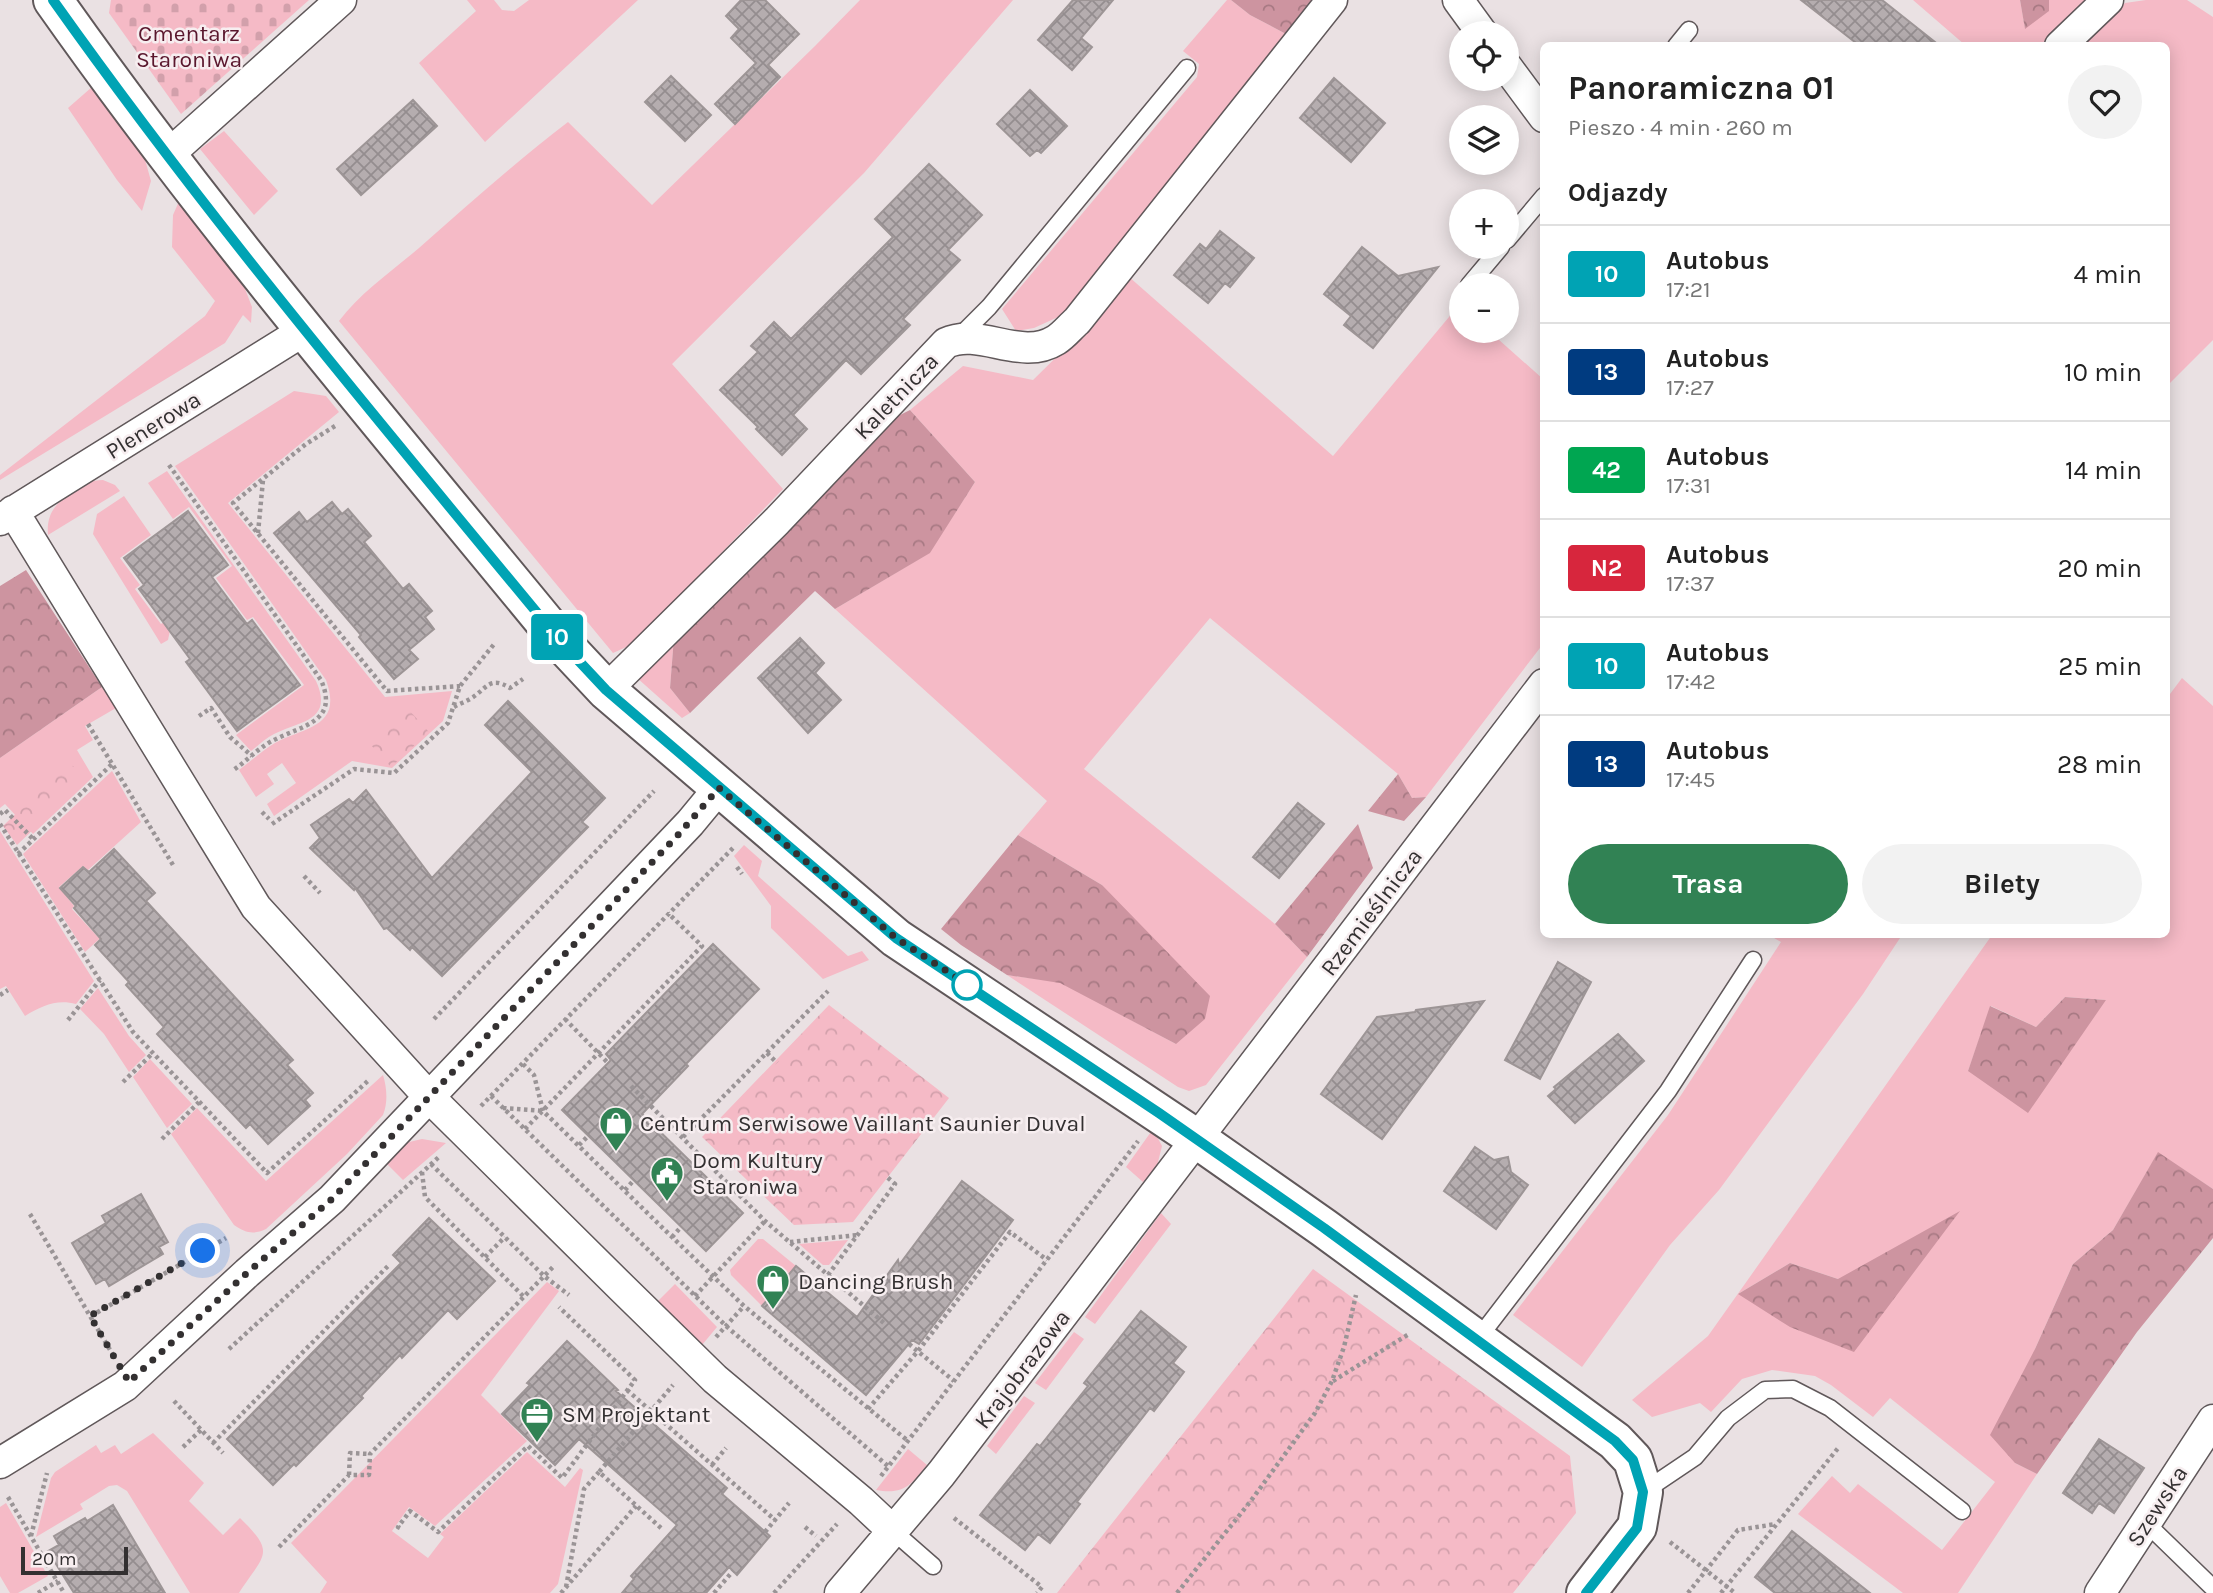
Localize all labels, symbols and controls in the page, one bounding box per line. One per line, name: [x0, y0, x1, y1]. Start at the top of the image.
park label: Cmentarz Staroniwa: [136, 20, 242, 73]
map controls: [1449, 21, 1519, 343]
button: locate: [1449, 21, 1519, 91]
button: heart: [2068, 65, 2142, 139]
text: Panoramiczna 01: [1568, 69, 1835, 107]
button: layers: [1449, 105, 1519, 175]
text: Pieszo · 4 min · 260 m: [1568, 114, 1793, 141]
text: Odjazdy: [1568, 177, 1668, 208]
button: +: [1449, 189, 1519, 259]
text: Autobus: [1666, 245, 1770, 276]
text: 4 min: [2074, 259, 2142, 290]
text: 10: [1595, 260, 1618, 288]
button: −: [1449, 273, 1519, 343]
text: 17:21: [1666, 276, 1711, 303]
text: Autobus: [1666, 343, 1770, 374]
street label: Kaletnicza: [849, 348, 944, 445]
text: 10 min: [2064, 357, 2142, 388]
text: 13: [1595, 358, 1618, 386]
text: 17:27: [1666, 374, 1714, 401]
street label: Plenerowa: [101, 386, 206, 465]
text: Autobus: [1666, 441, 1770, 472]
text: 14 min: [2065, 455, 2142, 486]
text: 42: [1592, 456, 1621, 484]
text: 17:31: [1666, 472, 1711, 499]
text: Autobus: [1666, 539, 1770, 570]
text: 20 min: [2058, 553, 2142, 584]
text: N2: [1591, 554, 1622, 582]
text: 17:37: [1666, 570, 1714, 597]
line badge: 10: [526, 614, 588, 660]
text: 10: [545, 623, 569, 651]
text: Autobus: [1666, 637, 1770, 668]
text: 25 min: [2058, 651, 2142, 682]
text: 10: [1595, 652, 1618, 680]
text: 17:42: [1666, 668, 1716, 695]
text: Autobus: [1666, 735, 1770, 766]
text: 28 min: [2057, 749, 2142, 780]
text: 13: [1595, 750, 1618, 778]
text: 17:45: [1666, 766, 1716, 793]
street label: Rzemieślnicza: [1315, 844, 1428, 981]
button: Trasa: [1568, 844, 1848, 924]
button: Bilety: [1862, 844, 2142, 924]
unlabelled marker: [952, 970, 982, 1000]
shop icon: Centrum Serwisowe Vaillant Saunier Duval: [597, 1104, 635, 1153]
place label: Centrum Serwisowe Vaillant Saunier Duval: [640, 1110, 1086, 1137]
place label: Dom Kultury Staroniwa: [692, 1147, 823, 1200]
public building icon: Dom Kultury Staroniwa: [648, 1154, 686, 1203]
your location: [185, 1233, 220, 1268]
shop icon: Dancing Brush: [754, 1262, 792, 1311]
place label: Dancing Brush: [798, 1268, 953, 1295]
street label: Krajobrazowa: [969, 1304, 1076, 1434]
office icon: SM Projektant: [518, 1395, 556, 1444]
place label: SM Projektant: [562, 1401, 711, 1428]
street label: Szewska: [2121, 1461, 2194, 1552]
scale bar: [21, 1544, 128, 1576]
text: 20 m: [32, 1548, 77, 1570]

